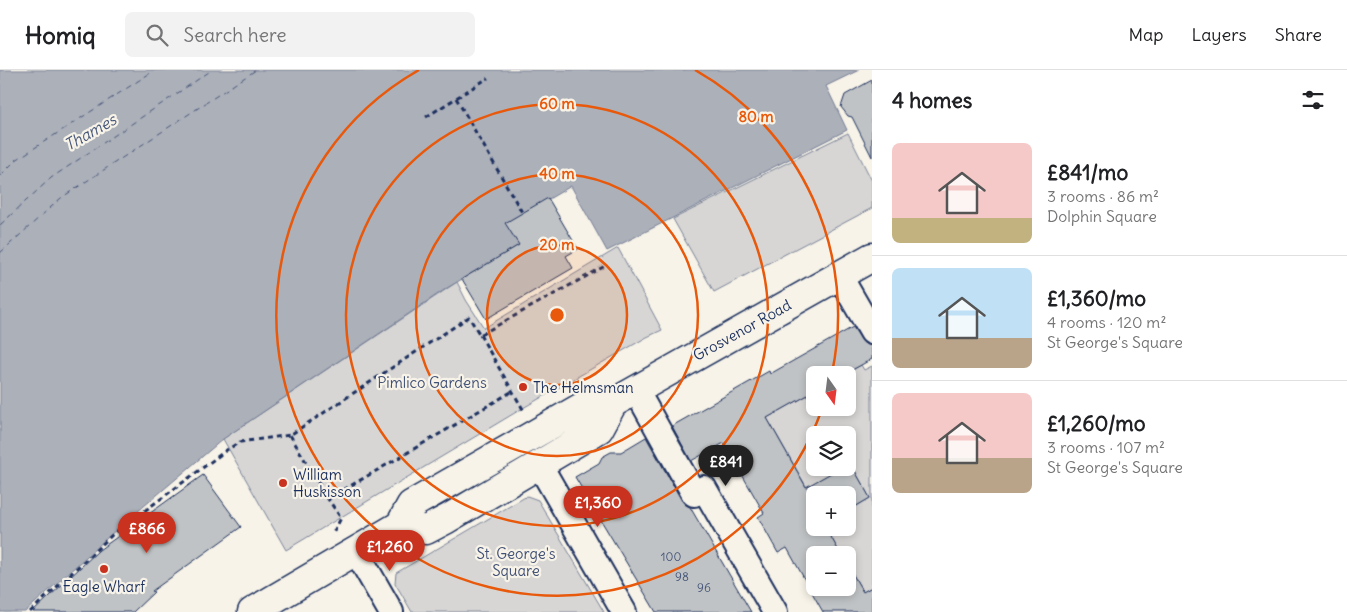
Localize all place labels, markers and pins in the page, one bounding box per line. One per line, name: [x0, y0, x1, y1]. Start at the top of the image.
centre of rings: [548, 306, 566, 324]
place label: The Helmsman: [533, 378, 634, 397]
marker: The Helmsman: [517, 381, 529, 393]
pin: £841: [696, 444, 756, 487]
place label: William Huskisson: [293, 465, 361, 501]
marker: William Huskisson: [277, 477, 289, 489]
pin: £1,360: [557, 486, 639, 528]
pin: £866: [117, 512, 177, 554]
pin: £1,260: [349, 530, 431, 572]
marker: Eagle Wharf: [98, 563, 110, 575]
place label: Eagle Wharf: [63, 577, 146, 596]

